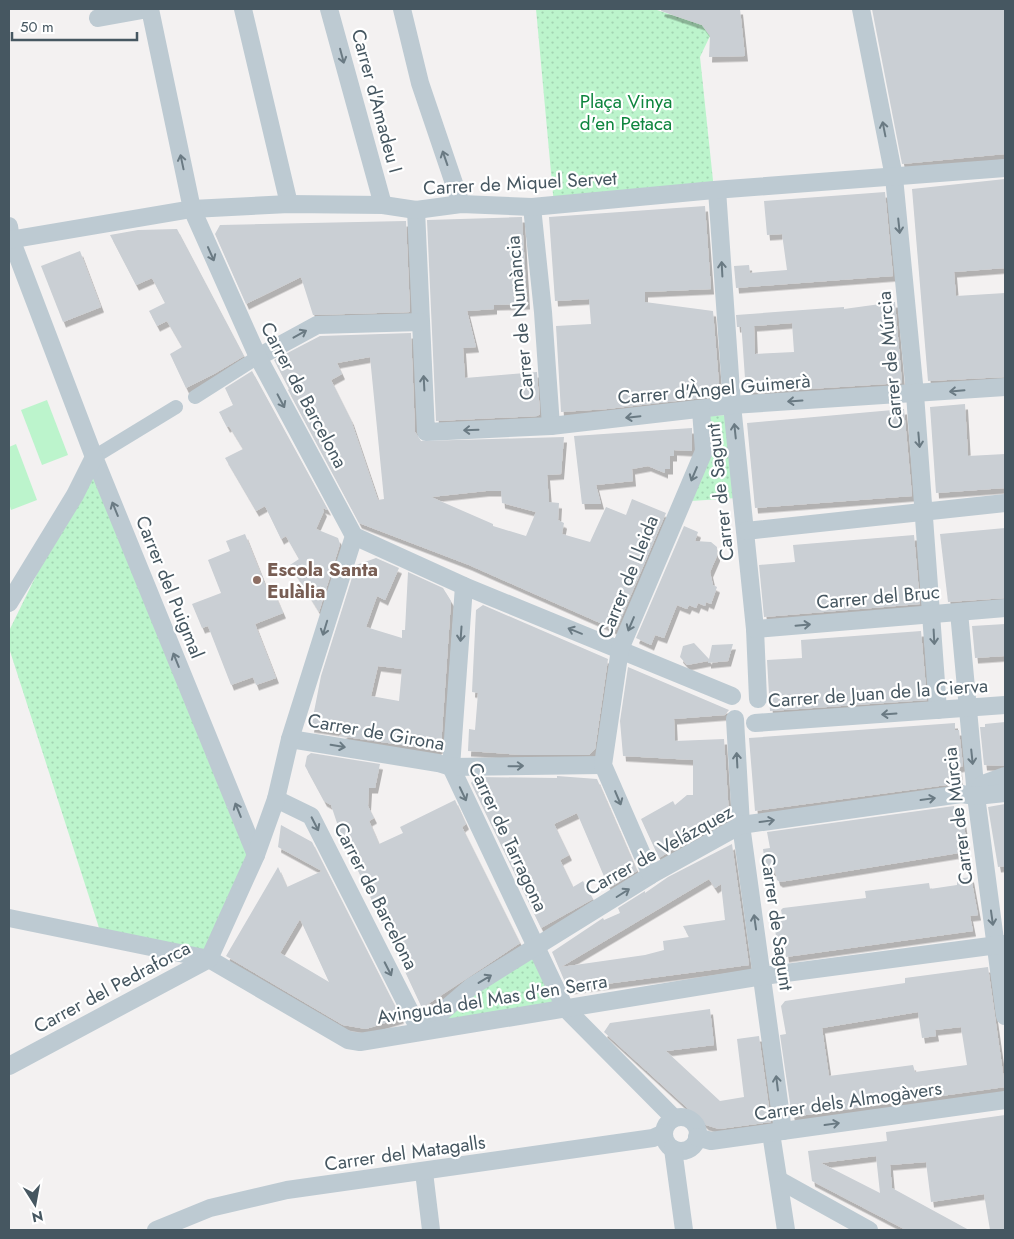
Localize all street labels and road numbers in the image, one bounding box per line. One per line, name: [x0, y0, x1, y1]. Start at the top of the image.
street label: Carrer d'Amadeu I: [345, 26, 409, 176]
street label: Carrer de Miquel Servet: [422, 164, 618, 202]
street label: Carrer de Numància: [499, 235, 541, 401]
street label: Carrer de Múrcia: [871, 290, 909, 430]
street label: Carrer de Barcelona: [254, 317, 354, 473]
street label: Carrer d'Àngel Guimerà: [616, 367, 812, 411]
street label: Carrer de Sagunt: [699, 421, 741, 562]
street label: Carrer de Lleida: [591, 511, 665, 643]
street label: Carrer del Puigmal: [129, 512, 211, 662]
street label: Carrer del Bruc: [815, 578, 941, 616]
street label: Carrer de Juan de la Cierva: [767, 672, 989, 714]
street label: Carrer de Girona: [305, 707, 447, 757]
street label: Carrer de Múrcia: [936, 746, 980, 886]
street label: Carrer de Tarragona: [462, 758, 554, 916]
street label: Carrer de Velázquez: [580, 798, 738, 902]
street label: Carrer de Barcelona: [327, 818, 425, 974]
street label: Carrer de Sagunt: [754, 852, 800, 993]
street label: Carrer del Pedraforca: [29, 934, 195, 1040]
street label: Avinguda del Mas d'en Serra: [375, 967, 609, 1031]
street label: Carrer dels Almogàvers: [752, 1074, 944, 1128]
street label: Carrer del Matagalls: [323, 1128, 488, 1178]

